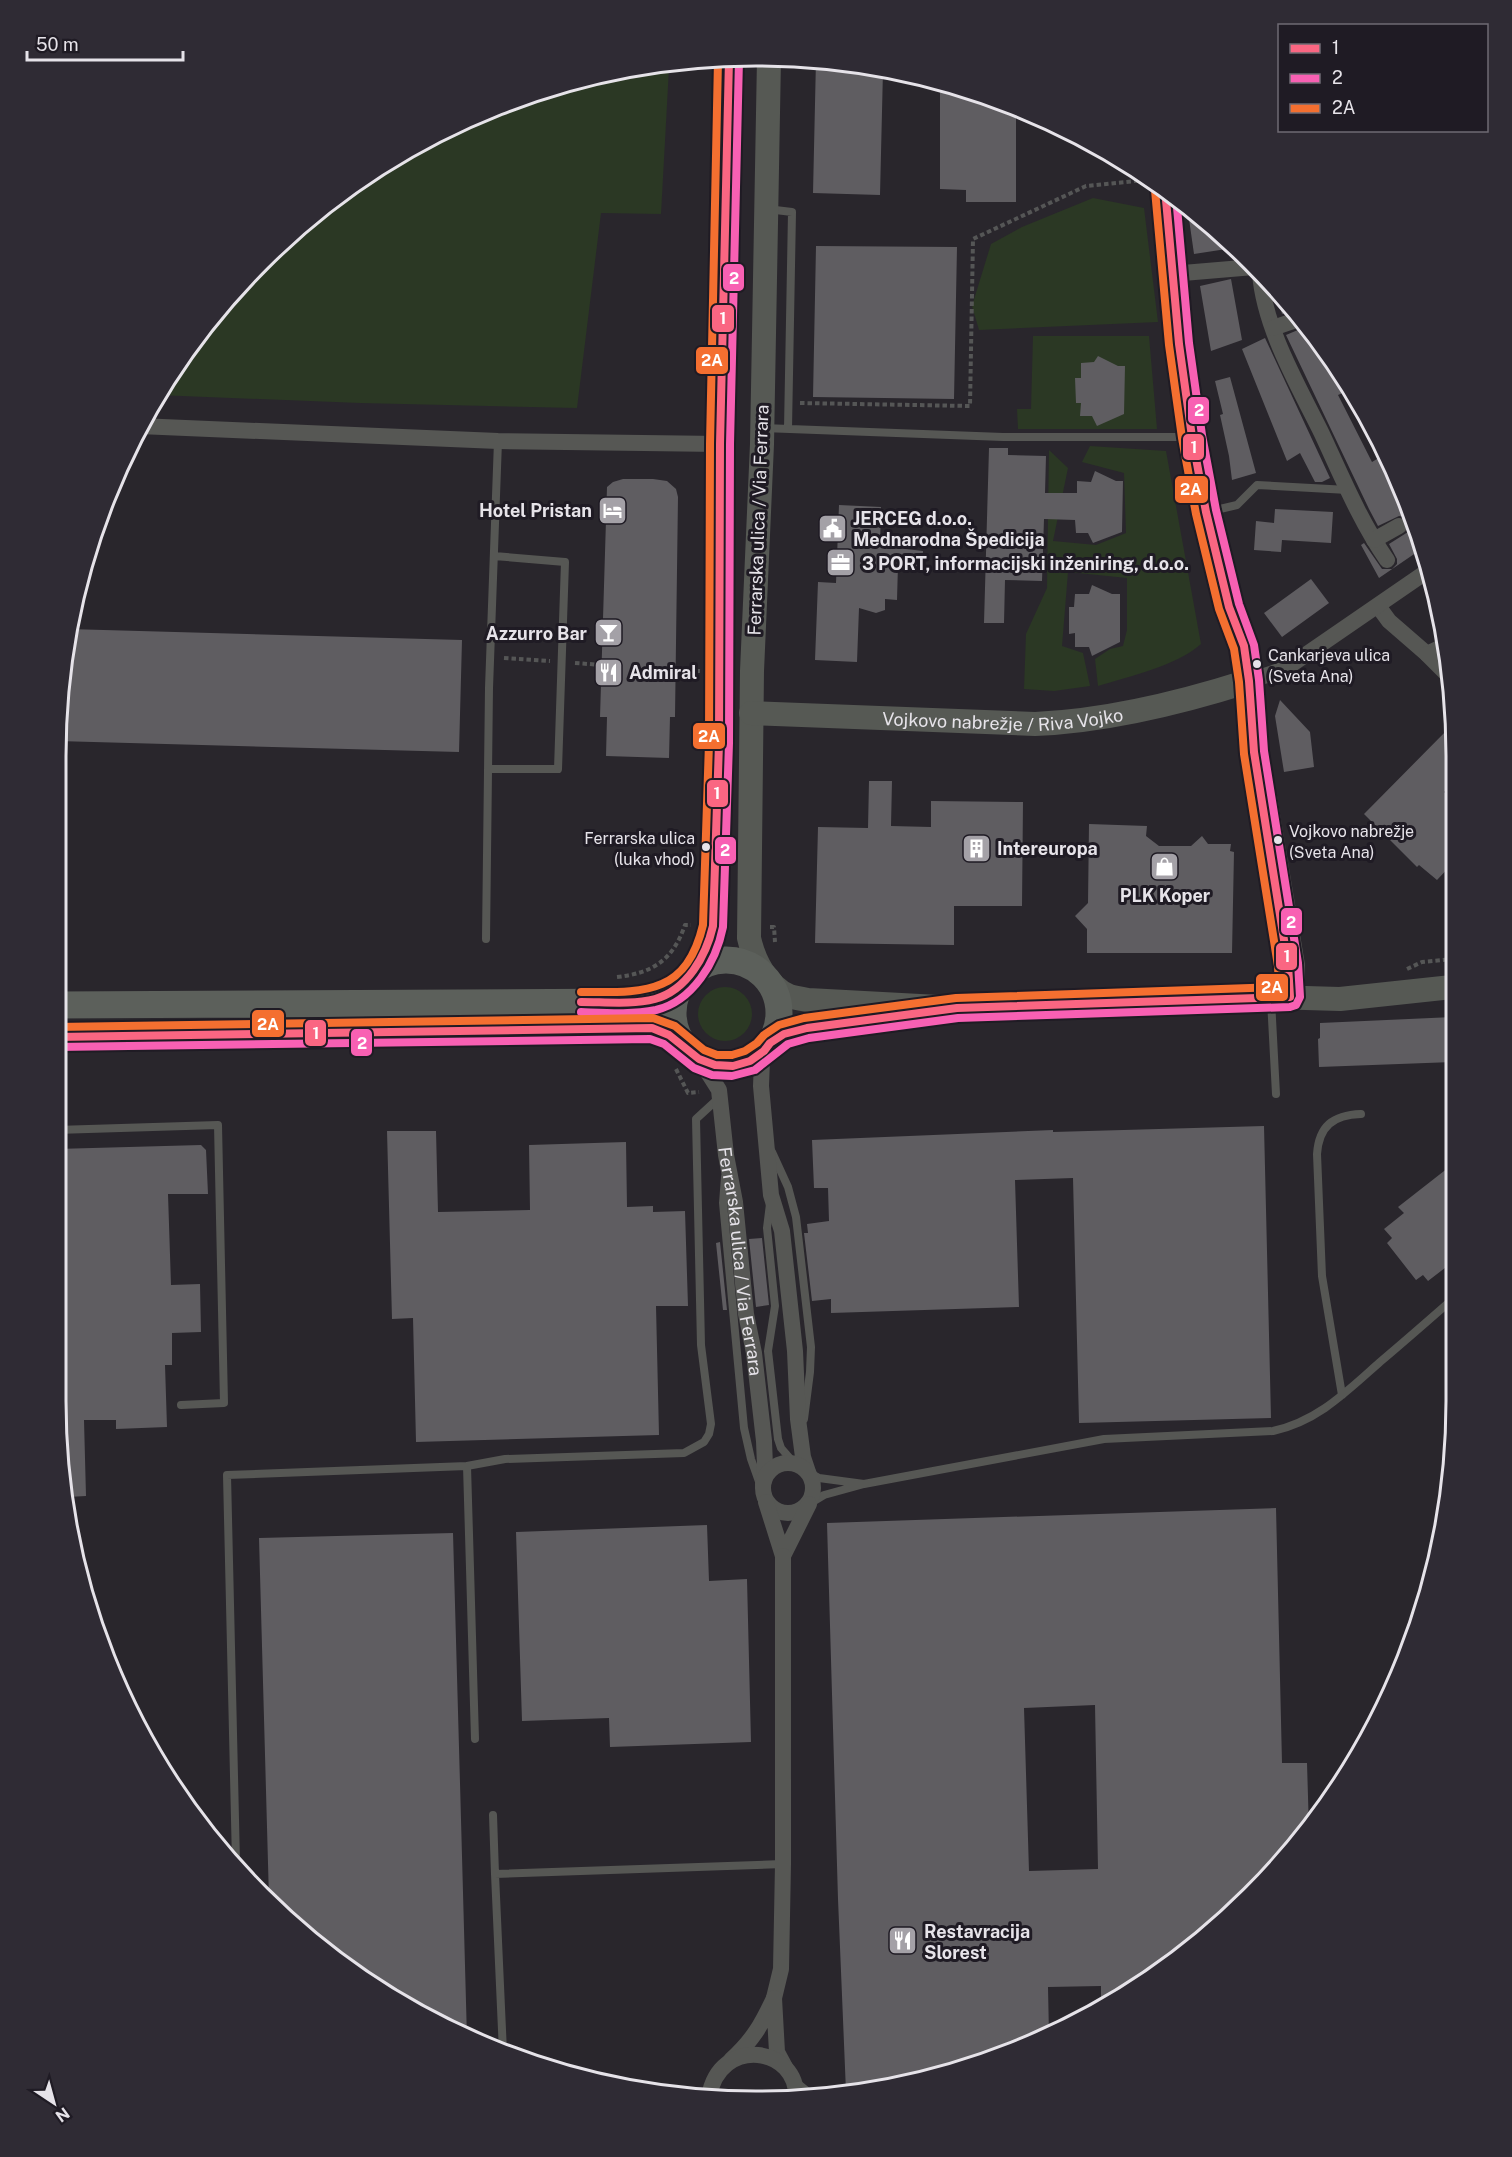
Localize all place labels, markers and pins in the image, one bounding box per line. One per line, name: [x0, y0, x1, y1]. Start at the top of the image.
hotel icon: Hotel Pristan: [597, 494, 629, 526]
place label: Hotel Pristan: [479, 500, 592, 521]
place label: JERCEG d.o.o. Mednarodna Špedicija: [853, 508, 1045, 550]
public building icon: JERCEG d.o.o. Mednarodna Špedicija: [816, 512, 848, 544]
office icon: 3 PORT, informacijski inženiring, d.o.o.: [825, 547, 857, 579]
place label: 3 PORT, informacijski inženiring, d.o.o.: [862, 553, 1189, 574]
bar icon: Azzurro Bar: [592, 617, 624, 649]
place label: Azzurro Bar: [486, 623, 588, 644]
place label: Cankarjeva ulica (Sveta Ana): [1268, 646, 1390, 686]
restaurant icon: Admiral: [592, 656, 624, 688]
marker: Cankarjeva ulica (Sveta Ana): [1251, 658, 1263, 670]
place label: Admiral: [629, 662, 697, 683]
place label: Vojkovo nabrežje (Sveta Ana): [1289, 822, 1414, 862]
place label: Ferrarska ulica (luka vhod): [584, 829, 695, 869]
building icon: Intereuropa: [960, 832, 992, 864]
marker: Vojkovo nabrežje (Sveta Ana): [1272, 834, 1284, 846]
place label: Intereuropa: [997, 838, 1098, 859]
marker: Ferrarska ulica (luka vhod): [700, 841, 712, 853]
shop icon: PLK Koper: [1149, 850, 1181, 882]
place label: PLK Koper: [1120, 885, 1211, 906]
place label: Restavracija Slorest: [924, 1921, 1030, 1963]
restaurant icon: Restavracija Slorest: [887, 1925, 919, 1957]

